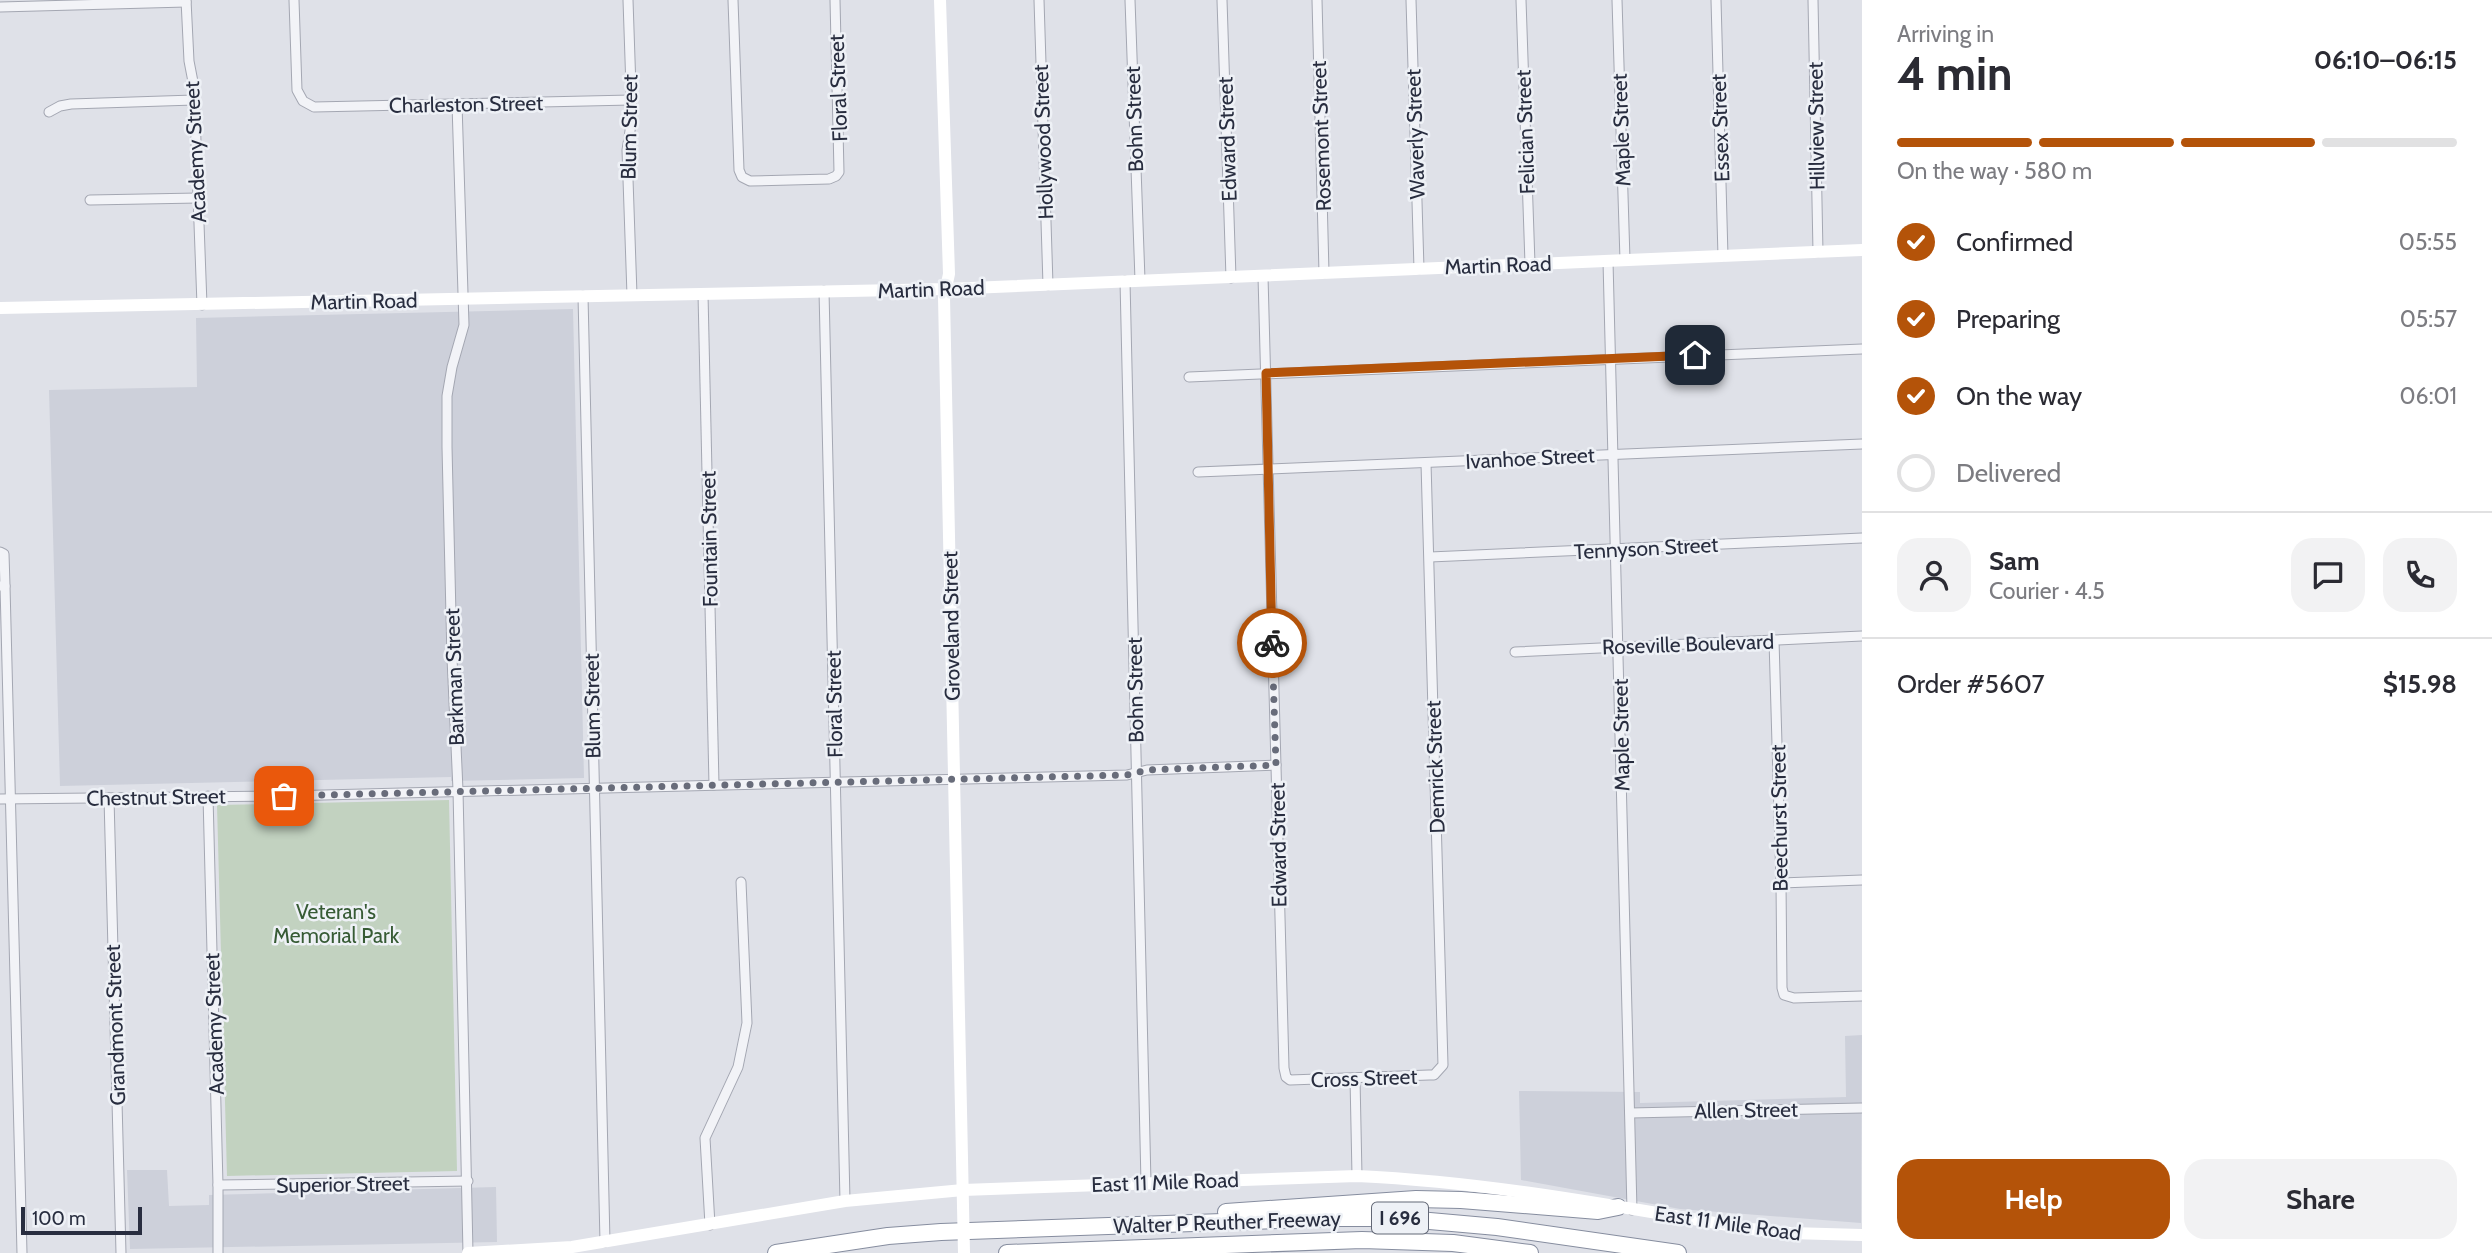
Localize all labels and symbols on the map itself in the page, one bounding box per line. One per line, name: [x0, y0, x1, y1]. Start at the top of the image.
street label: Floral Street: [824, 34, 852, 142]
street label: Rosemont Street: [1306, 60, 1336, 212]
street label: Hillview Street: [1802, 62, 1830, 190]
street label: Hollywood Street: [1028, 64, 1058, 220]
street label: Bohn Street: [1120, 66, 1148, 172]
street label: Waverly Street: [1400, 68, 1430, 200]
street label: Felician Street: [1510, 69, 1540, 195]
street label: Maple Street: [1607, 73, 1635, 187]
street label: Essex Street: [1706, 73, 1734, 183]
street label: Blum Street: [616, 74, 642, 180]
street label: Edward Street: [1212, 76, 1242, 202]
street label: Academy Street: [179, 80, 211, 224]
street label: Charleston Street: [389, 90, 543, 118]
street label: Martin Road: [1444, 251, 1552, 279]
street label: Martin Road: [877, 275, 985, 303]
street label: Martin Road: [310, 288, 418, 314]
pin: [1665, 325, 1725, 385]
street label: Ivanhoe Street: [1465, 442, 1595, 474]
street label: Fountain Street: [695, 471, 723, 607]
street label: Tennyson Street: [1573, 532, 1719, 564]
street label: Groveland Street: [937, 551, 965, 701]
street label: Barkman Street: [439, 608, 469, 746]
courier: [1237, 608, 1307, 678]
street label: Roseville Boulevard: [1602, 629, 1774, 659]
street label: Bohn Street: [1122, 637, 1148, 743]
street label: Floral Street: [821, 650, 847, 758]
street label: Blum Street: [579, 653, 605, 759]
street label: Maple Street: [1608, 678, 1634, 792]
street label: Demrick Street: [1420, 700, 1450, 834]
street label: Beechurst Street: [1765, 744, 1793, 892]
pin: [254, 766, 314, 826]
street label: Edward Street: [1264, 782, 1292, 908]
street label: Chestnut Street: [86, 783, 226, 811]
park label: Veteran's Memorial Park: [273, 899, 400, 948]
street label: Grandmont Street: [100, 944, 130, 1106]
street label: Academy Street: [199, 953, 229, 1095]
street label: Cross Street: [1310, 1064, 1418, 1092]
street label: Allen Street: [1694, 1097, 1798, 1123]
street label: East 11 Mile Road: [1091, 1167, 1239, 1197]
street label: Superior Street: [276, 1170, 410, 1198]
street label: East 11 Mile Road: [1653, 1200, 1803, 1246]
road number: I 696: [1372, 1202, 1428, 1234]
scale bar: [21, 1204, 142, 1236]
street label: Walter P Reuther Freeway: [1113, 1206, 1342, 1238]

